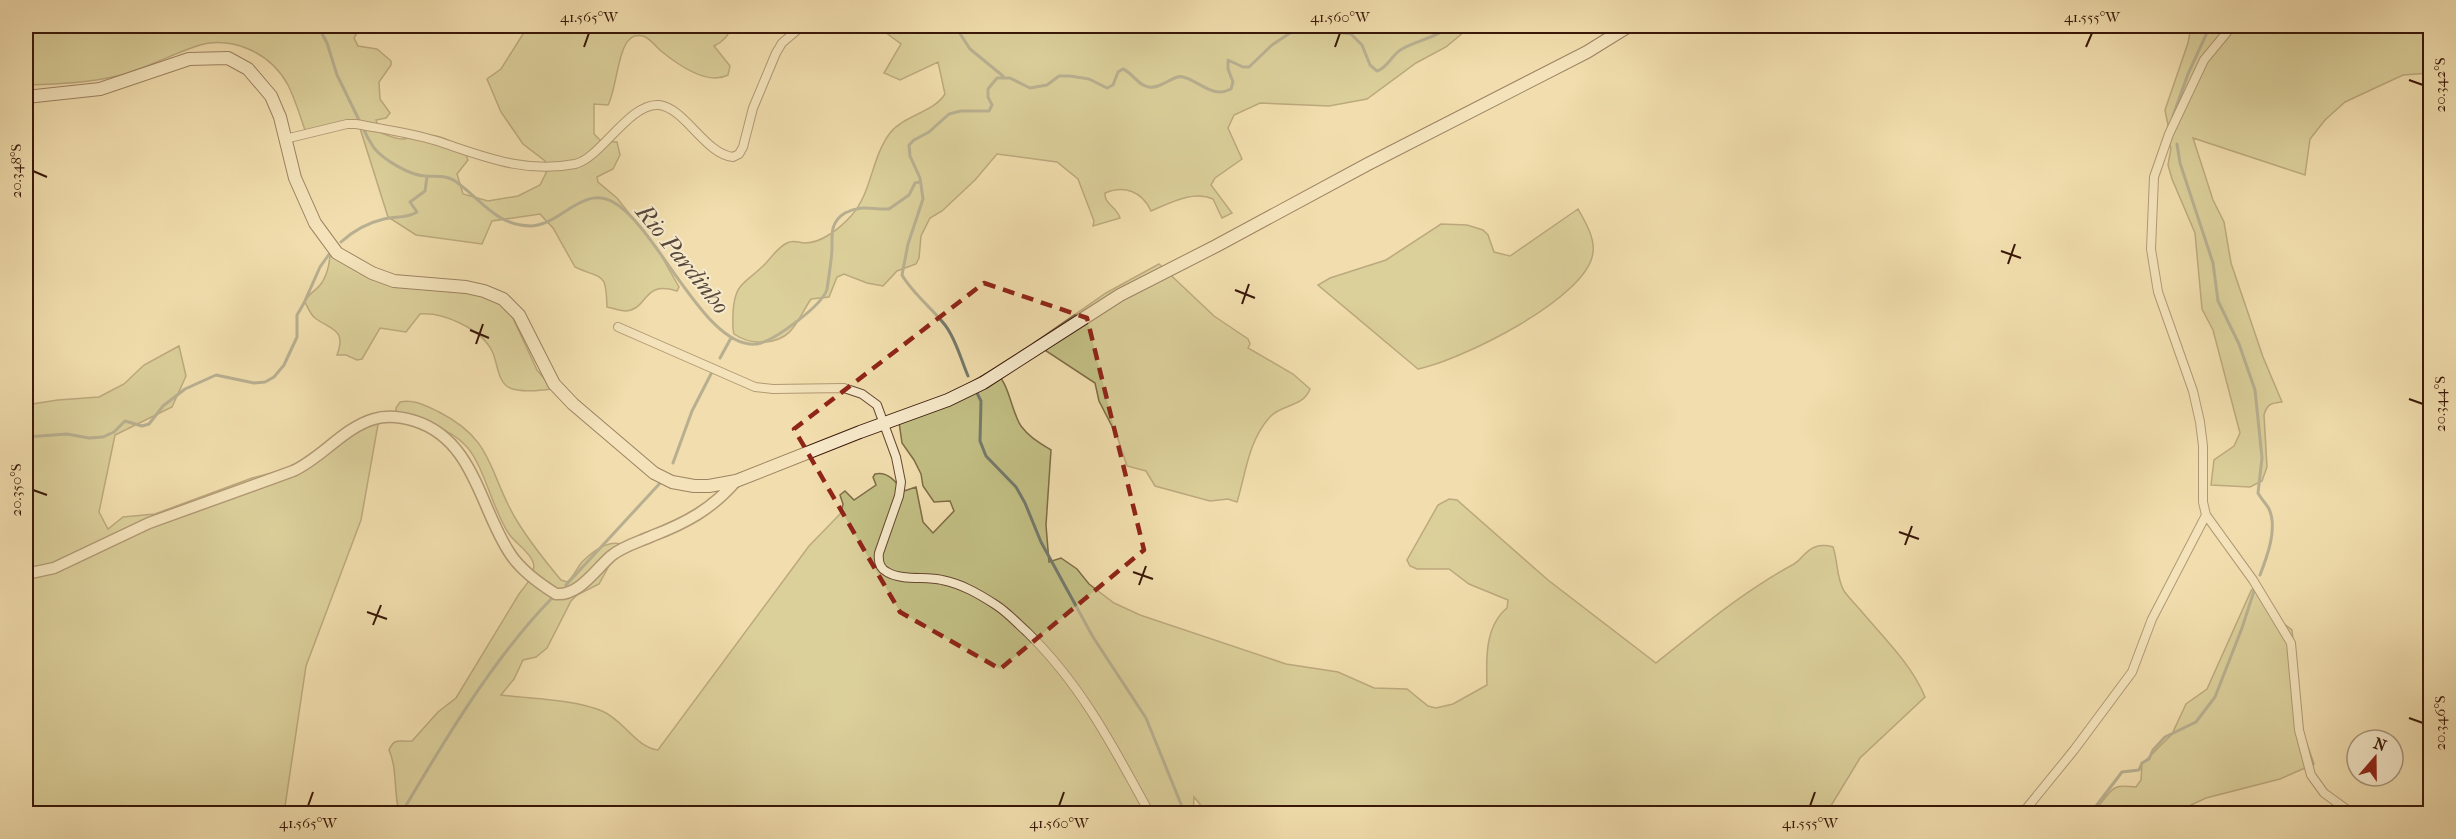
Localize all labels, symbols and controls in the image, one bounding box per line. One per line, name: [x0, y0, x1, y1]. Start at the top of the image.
text: 41.565°W: [560, 8, 619, 26]
text: 41.560°W: [1310, 8, 1371, 26]
text: 41.555°W: [2064, 8, 2121, 26]
text: 20.342°S: [2431, 57, 2449, 112]
text: 20.348°S: [7, 143, 25, 198]
water label: Rio Pardinho: [629, 197, 736, 319]
text: 20.344°S: [2431, 376, 2449, 432]
text: 20.350°S: [7, 463, 25, 516]
text: 20.346°S: [2431, 695, 2449, 751]
north arrow: [2345, 728, 2405, 788]
text: N: [2371, 733, 2390, 756]
text: 41.565°W: [279, 814, 338, 832]
text: 41.560°W: [1029, 814, 1090, 832]
text: 41.555°W: [1782, 814, 1839, 832]

